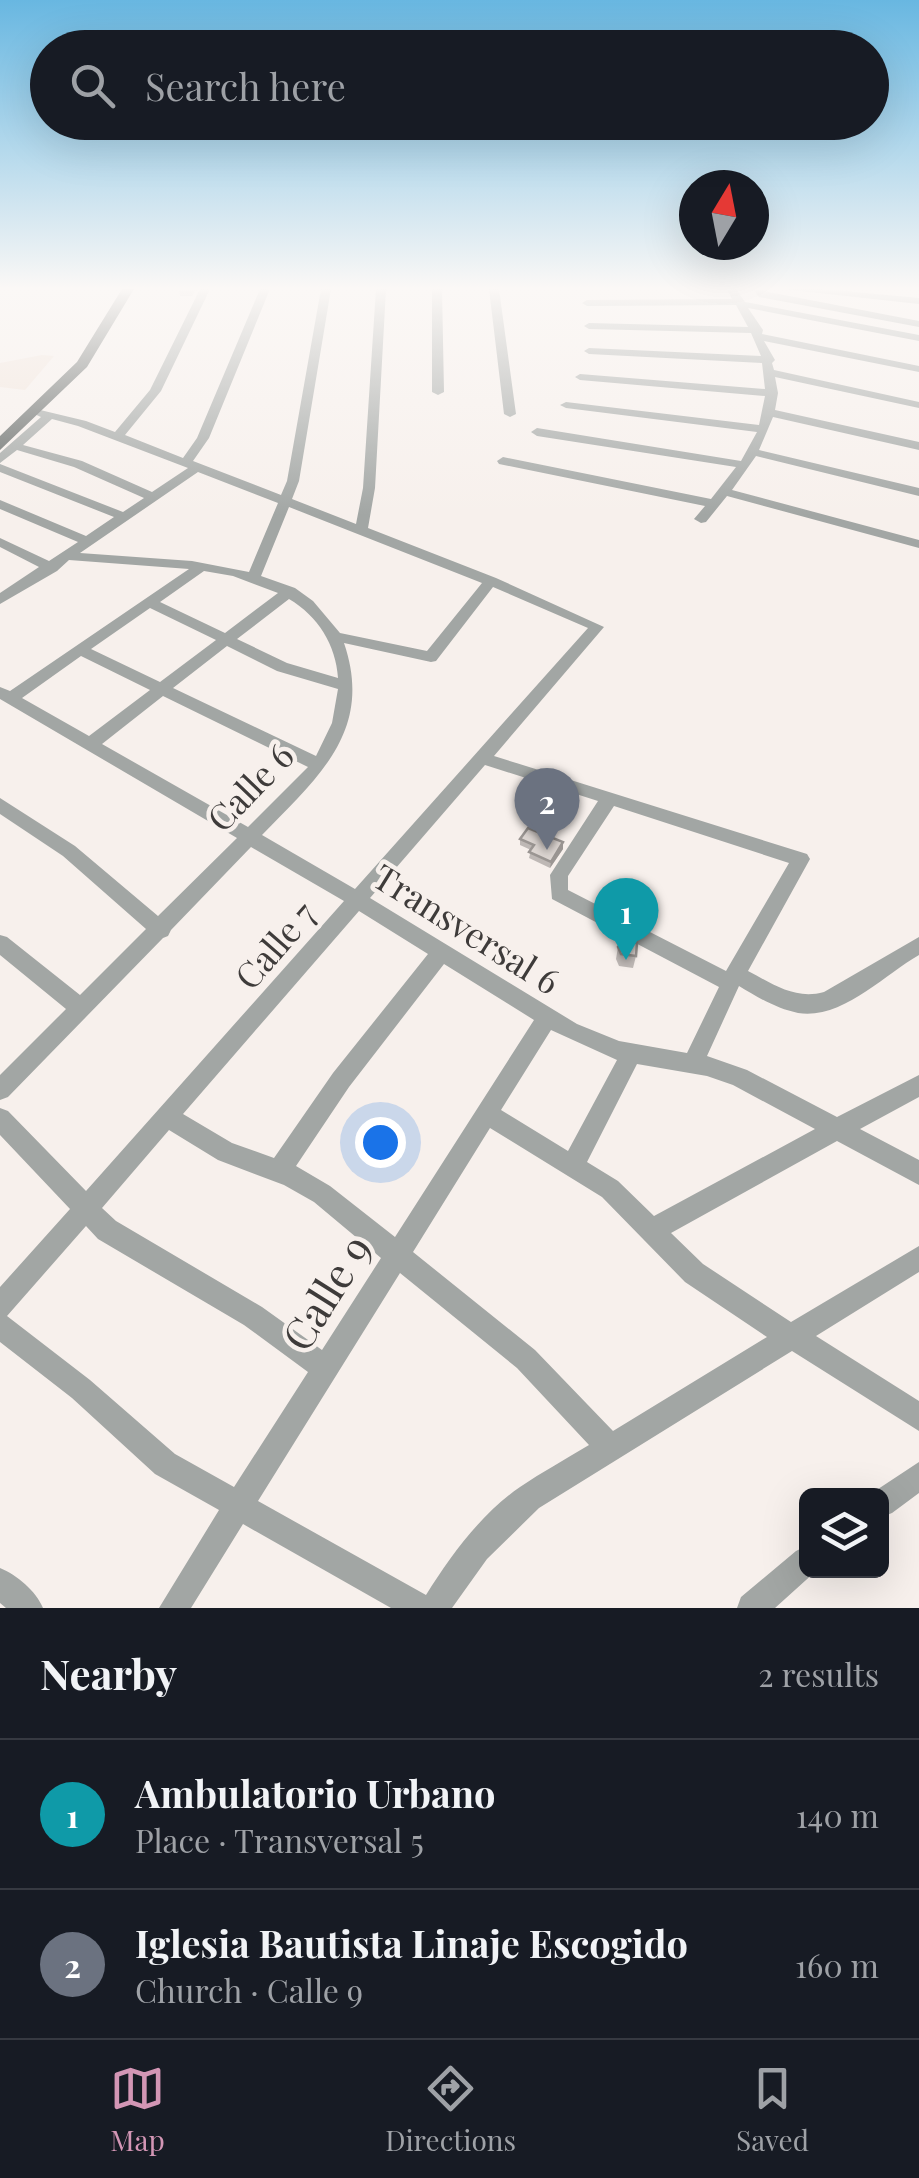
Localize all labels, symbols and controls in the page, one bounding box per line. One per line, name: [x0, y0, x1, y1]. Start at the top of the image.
search box: [30, 30, 889, 140]
icon: search: [65, 58, 120, 113]
text: Search here: [145, 60, 346, 111]
north arrow: [679, 170, 769, 260]
street label: Calle 6: [196, 732, 303, 841]
pin: 2: [514, 768, 580, 850]
street label: Transversal 6: [365, 852, 569, 1004]
pin: 1: [594, 878, 658, 960]
street label: Calle 7: [223, 891, 325, 998]
your location: [355, 1117, 406, 1168]
street label: Calle 9: [268, 1223, 383, 1360]
map controls: [799, 1488, 889, 1578]
button: layers: [799, 1488, 889, 1578]
text: Nearby: [40, 1645, 177, 1701]
text: 2 results: [758, 1652, 879, 1695]
text: Ambulatorio Urbano: [135, 1767, 496, 1818]
text: 1: [66, 1793, 79, 1836]
text: 140 m: [796, 1793, 879, 1836]
text: Place · Transversal 5: [135, 1818, 424, 1861]
text: Iglesia Bautista Linaje Escogido: [135, 1917, 688, 1968]
text: 2: [64, 1943, 81, 1986]
text: 160 m: [795, 1943, 879, 1986]
text: Church · Calle 9: [135, 1968, 363, 2011]
tab: Map: [110, 2061, 165, 2158]
tab: Directions: [385, 2061, 516, 2158]
tab: Saved: [736, 2061, 809, 2158]

